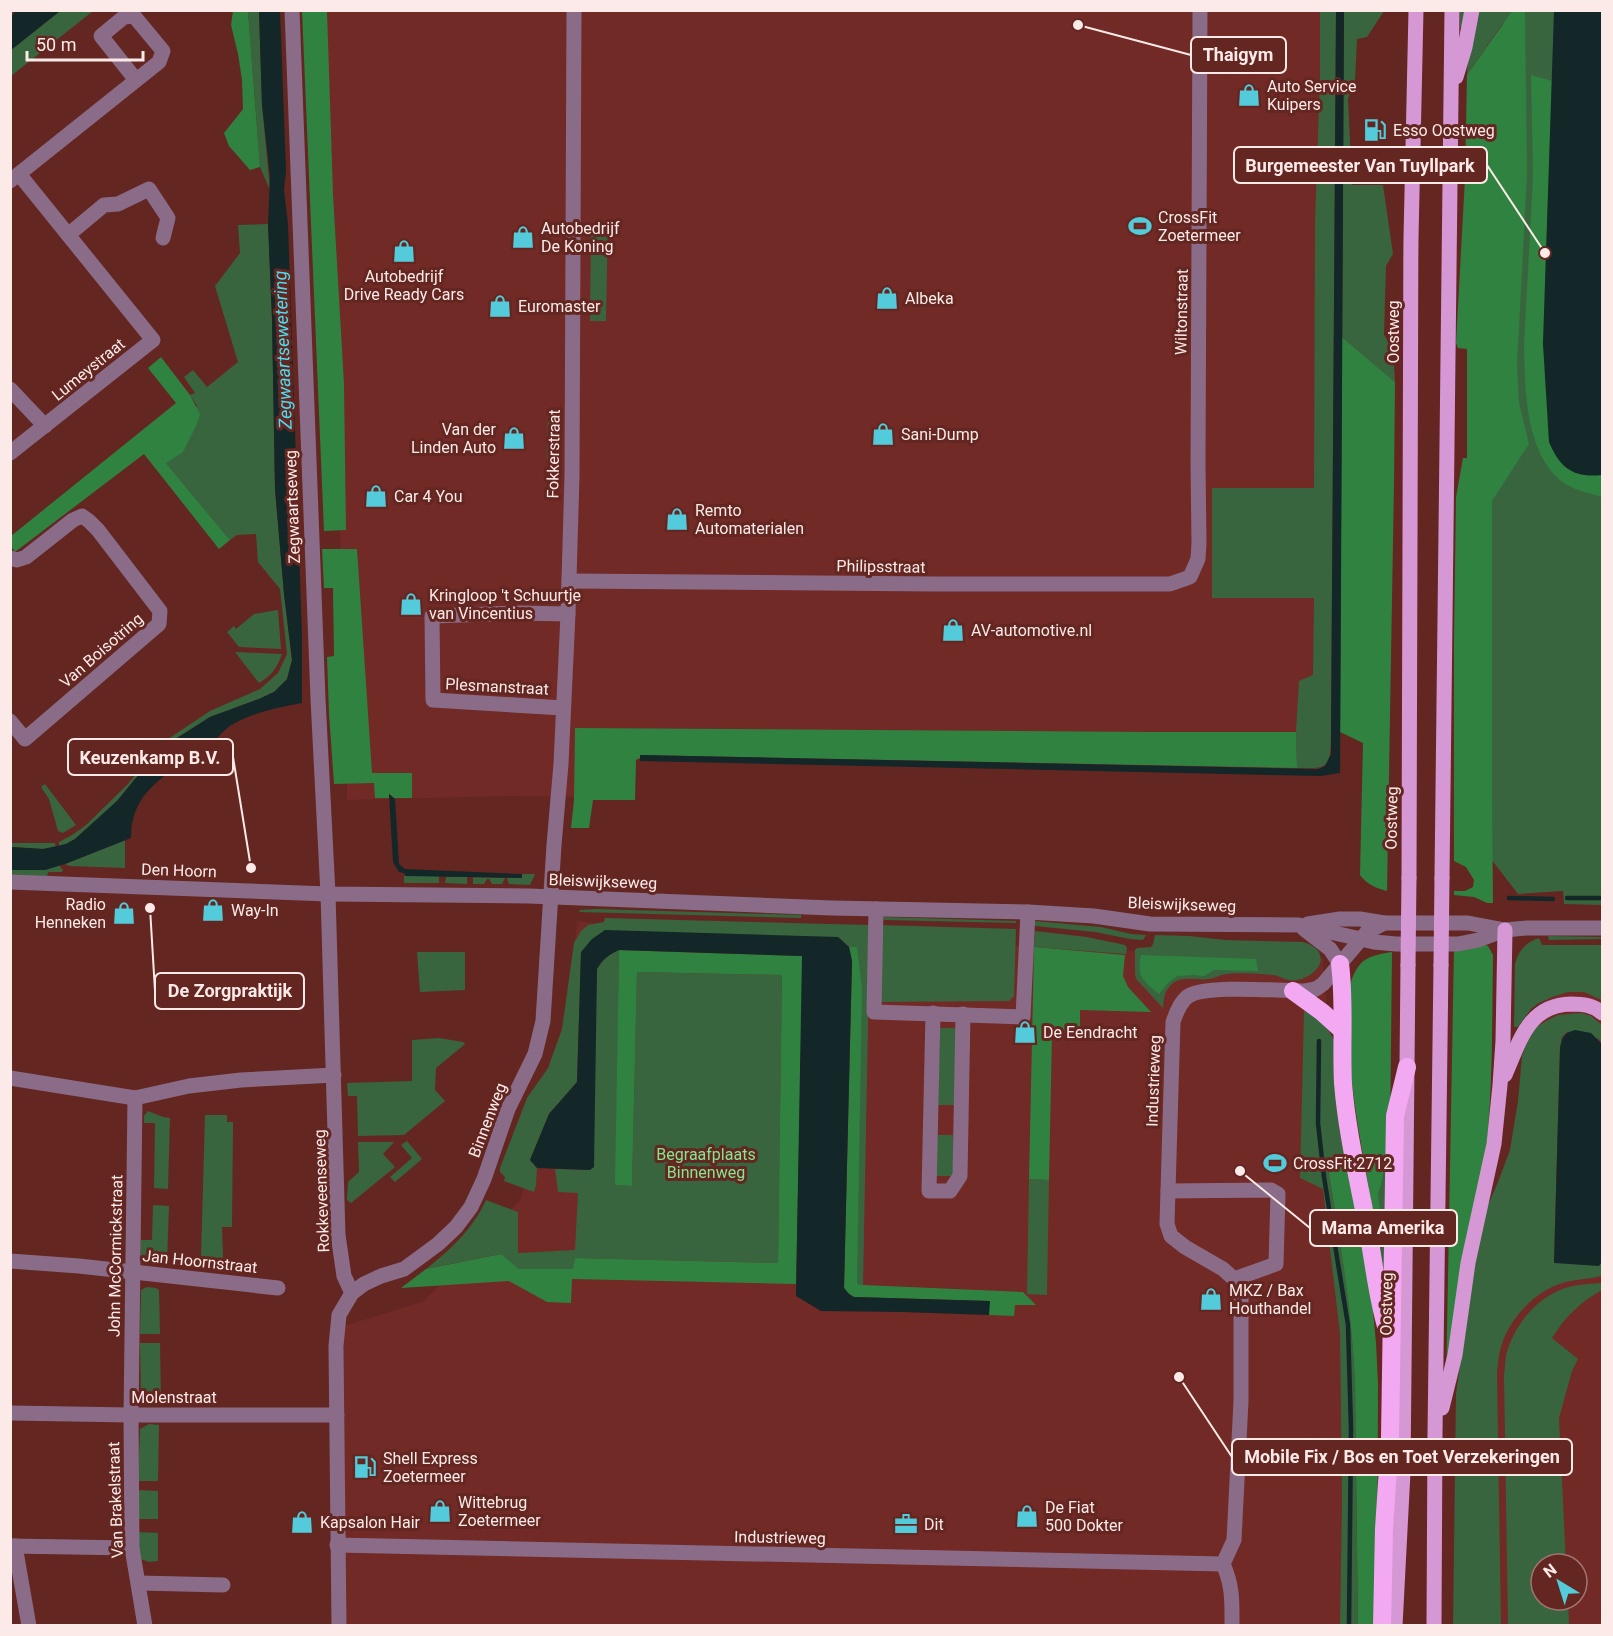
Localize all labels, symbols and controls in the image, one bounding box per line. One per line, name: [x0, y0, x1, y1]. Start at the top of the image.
scale bar: [27, 24, 142, 62]
text: 50 m: [36, 34, 76, 55]
callout: Thaigym: [1191, 37, 1286, 73]
text: Thaigym: [1203, 44, 1273, 65]
place label: Auto Service Kuipers: [1267, 77, 1356, 114]
shop icon: Auto Service Kuipers: [1236, 82, 1262, 108]
fuel station icon: Esso Oostweg: [1362, 117, 1388, 143]
place label: Esso Oostweg: [1393, 121, 1495, 140]
callout: Burgemeester Van Tuyllpark: [1234, 147, 1487, 183]
text: Burgemeester Van Tuyllpark: [1245, 155, 1475, 176]
place label: CrossFit Zoetermeer: [1158, 208, 1241, 245]
sports icon: CrossFit Zoetermeer: [1127, 213, 1153, 239]
place label: Autobedrijf De Koning: [541, 219, 620, 256]
shop icon: Autobedrijf De Koning: [510, 224, 536, 250]
shop icon: Autobedrijf Drive Ready Cars: [391, 238, 417, 264]
place label: Autobedrijf Drive Ready Cars: [344, 267, 464, 304]
street label: Wiltonstraat: [1171, 269, 1192, 355]
water label: Zegwaartsewetering: [269, 270, 296, 431]
shop icon: Albeka: [874, 285, 900, 311]
place label: Albeka: [905, 289, 954, 308]
shop icon: Euromaster: [487, 293, 513, 319]
place label: Euromaster: [518, 297, 601, 316]
street label: Oostweg: [1384, 300, 1403, 364]
street label: Lumeystraat: [48, 334, 129, 405]
street label: Fokkerstraat: [543, 409, 564, 499]
place label: Van der Linden Auto: [411, 420, 497, 457]
shop icon: Sani-Dump: [870, 421, 896, 447]
shop icon: Van der Linden Auto: [501, 425, 527, 451]
place label: Sani-Dump: [901, 425, 979, 444]
street label: Zegwaartseweg: [281, 450, 304, 564]
shop icon: Car 4 You: [363, 483, 389, 509]
place label: Car 4 You: [394, 487, 463, 506]
place label: Remto Automaterialen: [695, 501, 804, 538]
shop icon: Remto Automaterialen: [664, 506, 690, 532]
street label: Philipsstraat: [836, 556, 926, 577]
place label: Kringloop 't Schuurtje van Vincentius: [429, 586, 581, 623]
shop icon: Kringloop 't Schuurtje van Vincentius: [398, 591, 424, 617]
street label: Van Boisotring: [56, 609, 147, 692]
shop icon: AV-automotive.nl: [940, 617, 966, 643]
place label: AV-automotive.nl: [971, 621, 1092, 640]
street label: Plesmanstraat: [445, 674, 549, 699]
callout: Keuzenkamp B.V.: [68, 739, 233, 775]
text: Keuzenkamp B.V.: [79, 747, 221, 768]
street label: Oostweg: [1381, 786, 1402, 850]
street label: Den Hoorn: [141, 860, 217, 881]
street label: Bleiswijkseweg: [548, 870, 658, 893]
street label: Bleiswijkseweg: [1127, 893, 1237, 916]
place label: Radio Henneken: [35, 895, 106, 932]
shop icon: Way-In: [200, 897, 226, 923]
shop icon: Radio Henneken: [111, 900, 137, 926]
place label: Way-In: [231, 901, 279, 920]
callout: De Zorgpraktijk: [155, 973, 304, 1009]
text: De Zorgpraktijk: [168, 980, 293, 1001]
shop icon: De Eendracht: [1012, 1019, 1038, 1045]
place label: De Eendracht: [1043, 1023, 1137, 1042]
street label: Industrieweg: [1142, 1035, 1165, 1127]
street label: Binnenweg: [465, 1080, 510, 1160]
street label: Rokkeveenseweg: [310, 1129, 333, 1253]
park label: Begraafplaats Binnenweg: [656, 1145, 756, 1182]
sports icon: CrossFit 2712: [1262, 1150, 1288, 1176]
place label: CrossFit 2712: [1293, 1154, 1392, 1173]
street label: John McCormickstraat: [105, 1175, 126, 1337]
callout: Mama Amerika: [1310, 1210, 1457, 1246]
text: Mama Amerika: [1322, 1217, 1445, 1238]
street label: Jan Hoornstraat: [142, 1246, 258, 1277]
street label: Oostweg: [1376, 1272, 1397, 1336]
place label: MKZ / Bax Houthandel: [1229, 1281, 1311, 1318]
shop icon: MKZ / Bax Houthandel: [1198, 1286, 1224, 1312]
street label: Molenstraat: [131, 1388, 217, 1407]
callout: Mobile Fix / Bos en Toet Verzekeringen: [1232, 1439, 1572, 1475]
street label: Van Brakelstraat: [104, 1441, 127, 1559]
text: Mobile Fix / Bos en Toet Verzekeringen: [1244, 1446, 1560, 1467]
place label: Shell Express Zoetermeer: [383, 1449, 478, 1486]
fuel station icon: Shell Express Zoetermeer: [352, 1454, 378, 1480]
place label: Wittebrug Zoetermeer: [458, 1493, 541, 1530]
shop icon: Wittebrug Zoetermeer: [427, 1498, 453, 1524]
place label: De Fiat 500 Dokter: [1045, 1498, 1123, 1535]
shop icon: De Fiat 500 Dokter: [1014, 1503, 1040, 1529]
shop icon: Kapsalon Hair: [289, 1509, 315, 1535]
office icon: Dit: [893, 1511, 919, 1537]
place label: Kapsalon Hair: [320, 1513, 421, 1532]
place label: Dit: [924, 1515, 944, 1534]
street label: Industrieweg: [734, 1527, 826, 1548]
north arrow: [1529, 1552, 1589, 1612]
text: N: [1540, 1560, 1560, 1582]

